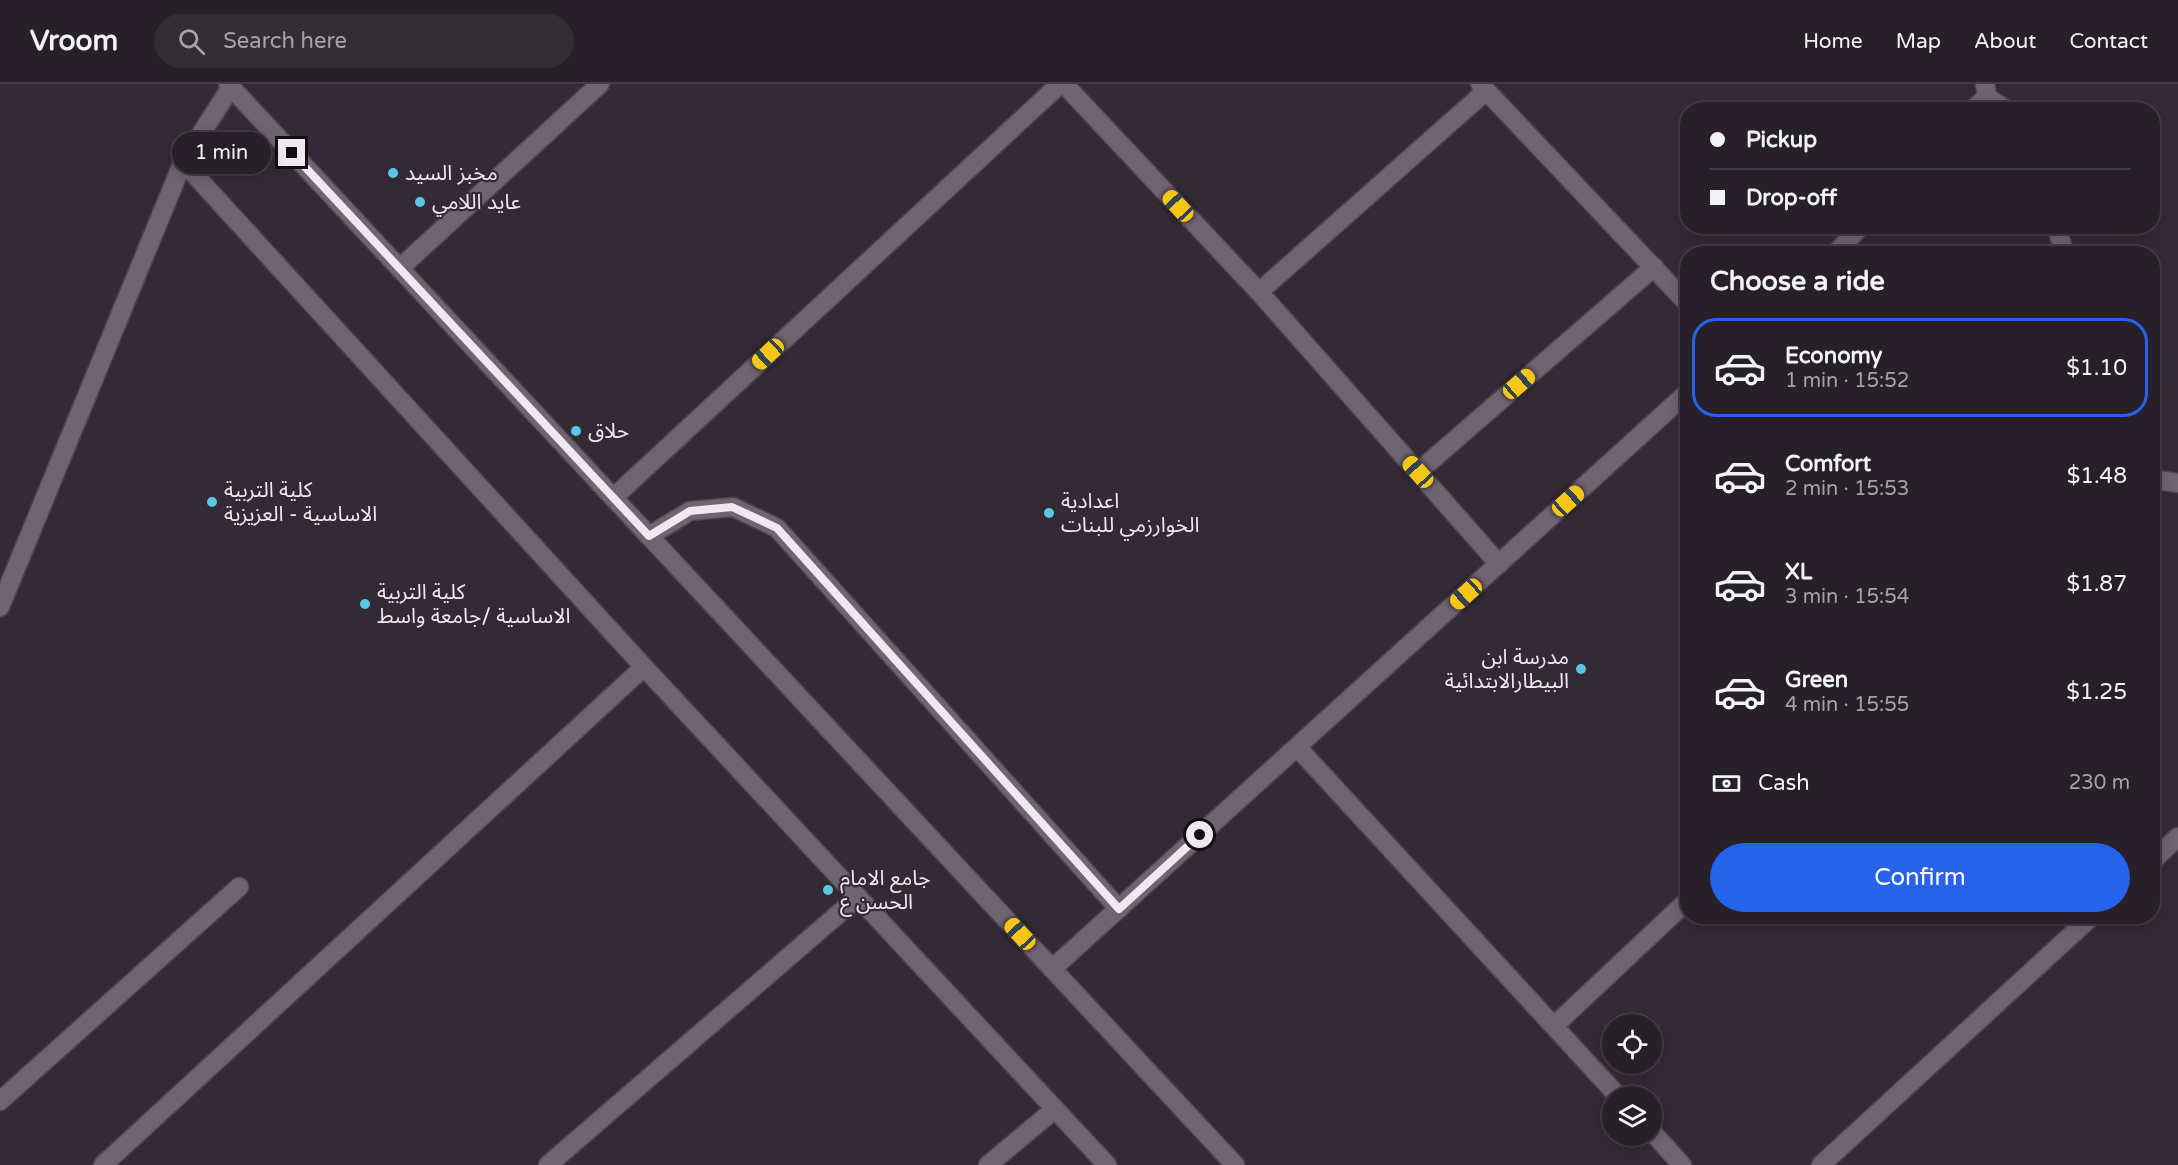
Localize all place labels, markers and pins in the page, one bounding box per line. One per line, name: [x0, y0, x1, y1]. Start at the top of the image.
place label: مخبز السيد: [405, 161, 498, 186]
marker: مخبز السيد: [386, 166, 400, 180]
place label: عايد اللامي: [432, 190, 521, 217]
marker: عايد اللامي: [413, 195, 427, 209]
place label: حلاق: [588, 419, 629, 444]
marker: حلاق: [569, 424, 583, 438]
place label: كلية التربية الاساسية - العزيزية: [224, 478, 377, 527]
place label: اعدادية الخوارزمي للبنات: [1061, 489, 1199, 540]
marker: كلية التربية الاساسية - العزيزية: [205, 495, 219, 509]
marker: اعدادية الخوارزمي للبنات: [1042, 506, 1056, 520]
place label: كلية التربية الاساسية /جامعة واسط: [377, 580, 570, 629]
marker: كلية التربية الاساسية /جامعة واسط: [358, 597, 372, 611]
place label: مدرسة ابن البيطارالابتدائية: [1445, 645, 1569, 694]
marker: مدرسة ابن البيطارالابتدائية: [1574, 662, 1588, 676]
place label: جامع الامام الحسن ع: [840, 866, 931, 917]
marker: جامع الامام الحسن ع: [821, 883, 835, 897]

